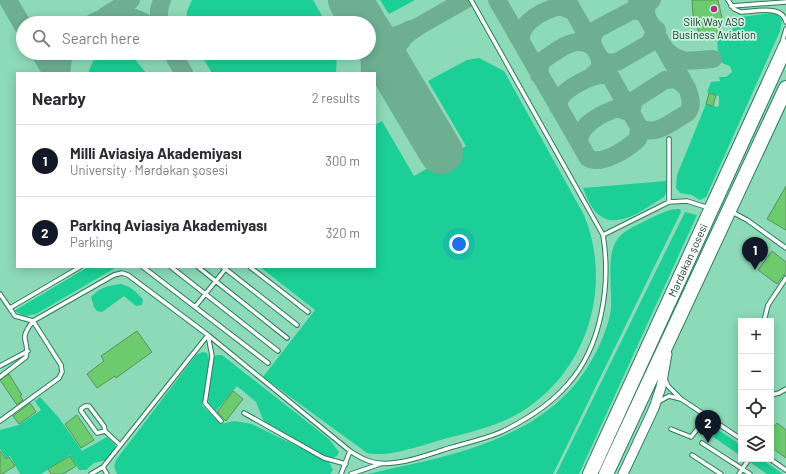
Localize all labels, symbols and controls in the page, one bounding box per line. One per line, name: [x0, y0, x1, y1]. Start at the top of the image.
marker: Silk Way ASG Business Aviation: [709, 4, 719, 14]
place label: Silk Way ASG Business Aviation: [672, 15, 756, 41]
search box: [16, 16, 376, 60]
icon: search: [30, 27, 52, 49]
text: Search here: [62, 29, 140, 47]
text: Nearby: [32, 88, 86, 108]
text: 2 results: [312, 90, 360, 106]
text: Milli Aviasiya Akademiyası: [70, 144, 242, 162]
text: 1: [43, 153, 47, 169]
text: 300 m: [325, 153, 360, 169]
text: University · Mərdəkan şosesi: [70, 162, 228, 178]
text: Parkinq Aviasiya Akademiyası: [70, 216, 267, 234]
street label: Mərdəkan şosesi: [665, 221, 710, 299]
text: 2: [41, 225, 49, 241]
text: 320 m: [326, 225, 360, 241]
text: Parking: [70, 234, 113, 250]
your location: [449, 234, 469, 254]
pin: 1: [742, 237, 768, 270]
map controls: [738, 318, 774, 462]
button: +: [738, 318, 774, 354]
button: −: [738, 354, 774, 390]
button: locate: [738, 390, 774, 426]
pin: 2: [695, 410, 721, 443]
button: layers: [738, 426, 774, 462]

